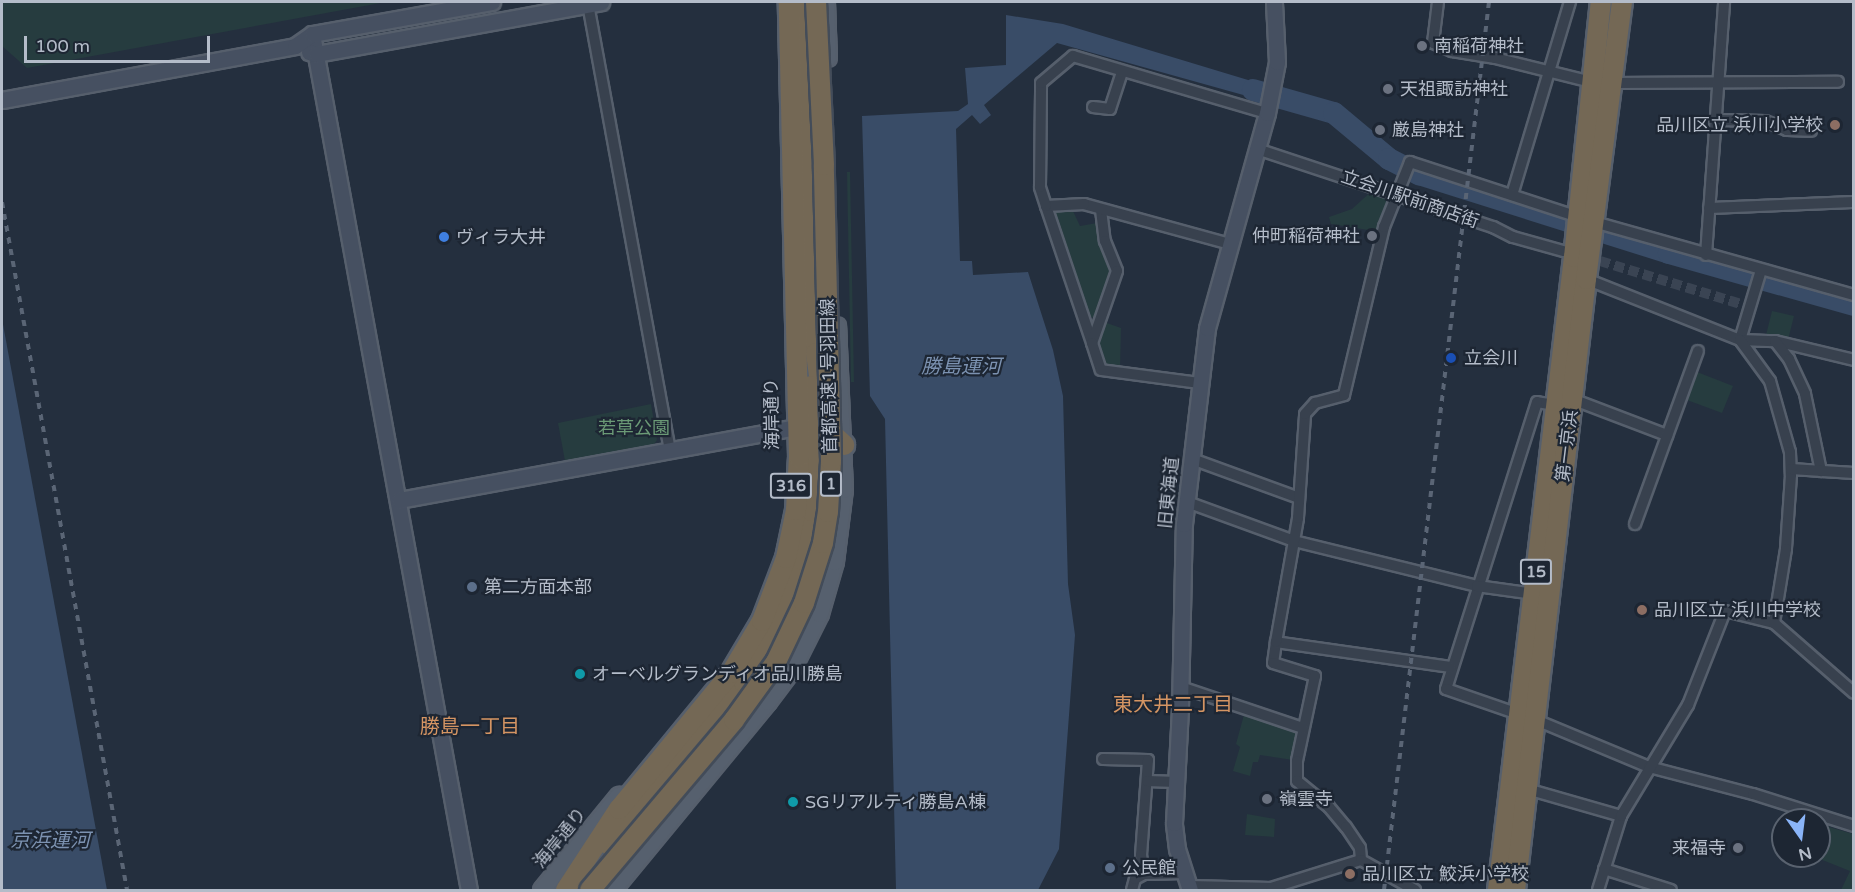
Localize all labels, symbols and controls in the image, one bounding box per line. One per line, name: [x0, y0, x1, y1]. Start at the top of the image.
scale bar: [27, 24, 213, 62]
text: 100 m: [35, 35, 90, 57]
place label: 南稲荷神社: [1434, 35, 1524, 57]
marker: 南稲荷神社: [1415, 39, 1429, 53]
place label: 天祖諏訪神社: [1400, 78, 1508, 100]
marker: 天祖諏訪神社: [1381, 82, 1395, 96]
place label: 品川区立 浜川小学校: [1656, 114, 1823, 136]
marker: 品川区立 浜川小学校: [1828, 118, 1842, 132]
place label: 厳島神社: [1392, 119, 1464, 141]
marker: 厳島神社: [1373, 123, 1387, 137]
street label: 立会川駅前商店街: [1338, 165, 1482, 233]
place label: 仲町稲荷神社: [1252, 225, 1360, 247]
place label: ヴィラ大井: [456, 226, 546, 248]
marker: 仲町稲荷神社: [1365, 229, 1379, 243]
marker: ヴィラ大井: [437, 230, 451, 244]
street label: 首都高速1号羽田線: [817, 298, 841, 454]
place label: 立会川: [1464, 347, 1518, 369]
marker: 立会川: [1442, 349, 1460, 367]
water label: 勝島運河: [921, 355, 1001, 379]
street label: 海岸通り: [761, 378, 783, 450]
street label: 第一京浜: [1552, 409, 1582, 483]
park label: 若草公園: [598, 417, 670, 439]
street label: 旧東海道: [1154, 456, 1184, 530]
road number: 1: [819, 471, 843, 497]
road number: 316: [768, 473, 814, 499]
road number: 15: [1520, 559, 1552, 585]
place label: 第二方面本部: [484, 576, 592, 598]
marker: 第二方面本部: [465, 580, 479, 594]
place label: 品川区立 浜川中学校: [1654, 599, 1821, 621]
marker: 品川区立 浜川中学校: [1635, 603, 1649, 617]
place label: オーベルグランディオ品川勝島: [592, 663, 844, 685]
marker: オーベルグランディオ品川勝島: [573, 667, 587, 681]
district label: 東大井二丁目: [1113, 693, 1233, 717]
district label: 勝島一丁目: [420, 715, 520, 739]
place label: 嶺雲寺: [1279, 788, 1333, 810]
place label: SGリアルティ勝島A棟: [805, 791, 987, 813]
marker: 嶺雲寺: [1260, 792, 1274, 806]
marker: SGリアルティ勝島A棟: [786, 795, 800, 809]
street label: 海岸通り: [529, 803, 591, 873]
north arrow: [1771, 808, 1831, 868]
water label: 京浜運河: [10, 829, 90, 853]
place label: 来福寺: [1672, 837, 1726, 859]
marker: 来福寺: [1731, 841, 1745, 855]
text: N: [1796, 842, 1814, 865]
place label: 公民館: [1122, 857, 1176, 879]
marker: 公民館: [1103, 861, 1117, 875]
place label: 品川区立 鮫浜小学校: [1362, 863, 1529, 885]
marker: 品川区立 鮫浜小学校: [1343, 867, 1357, 881]

